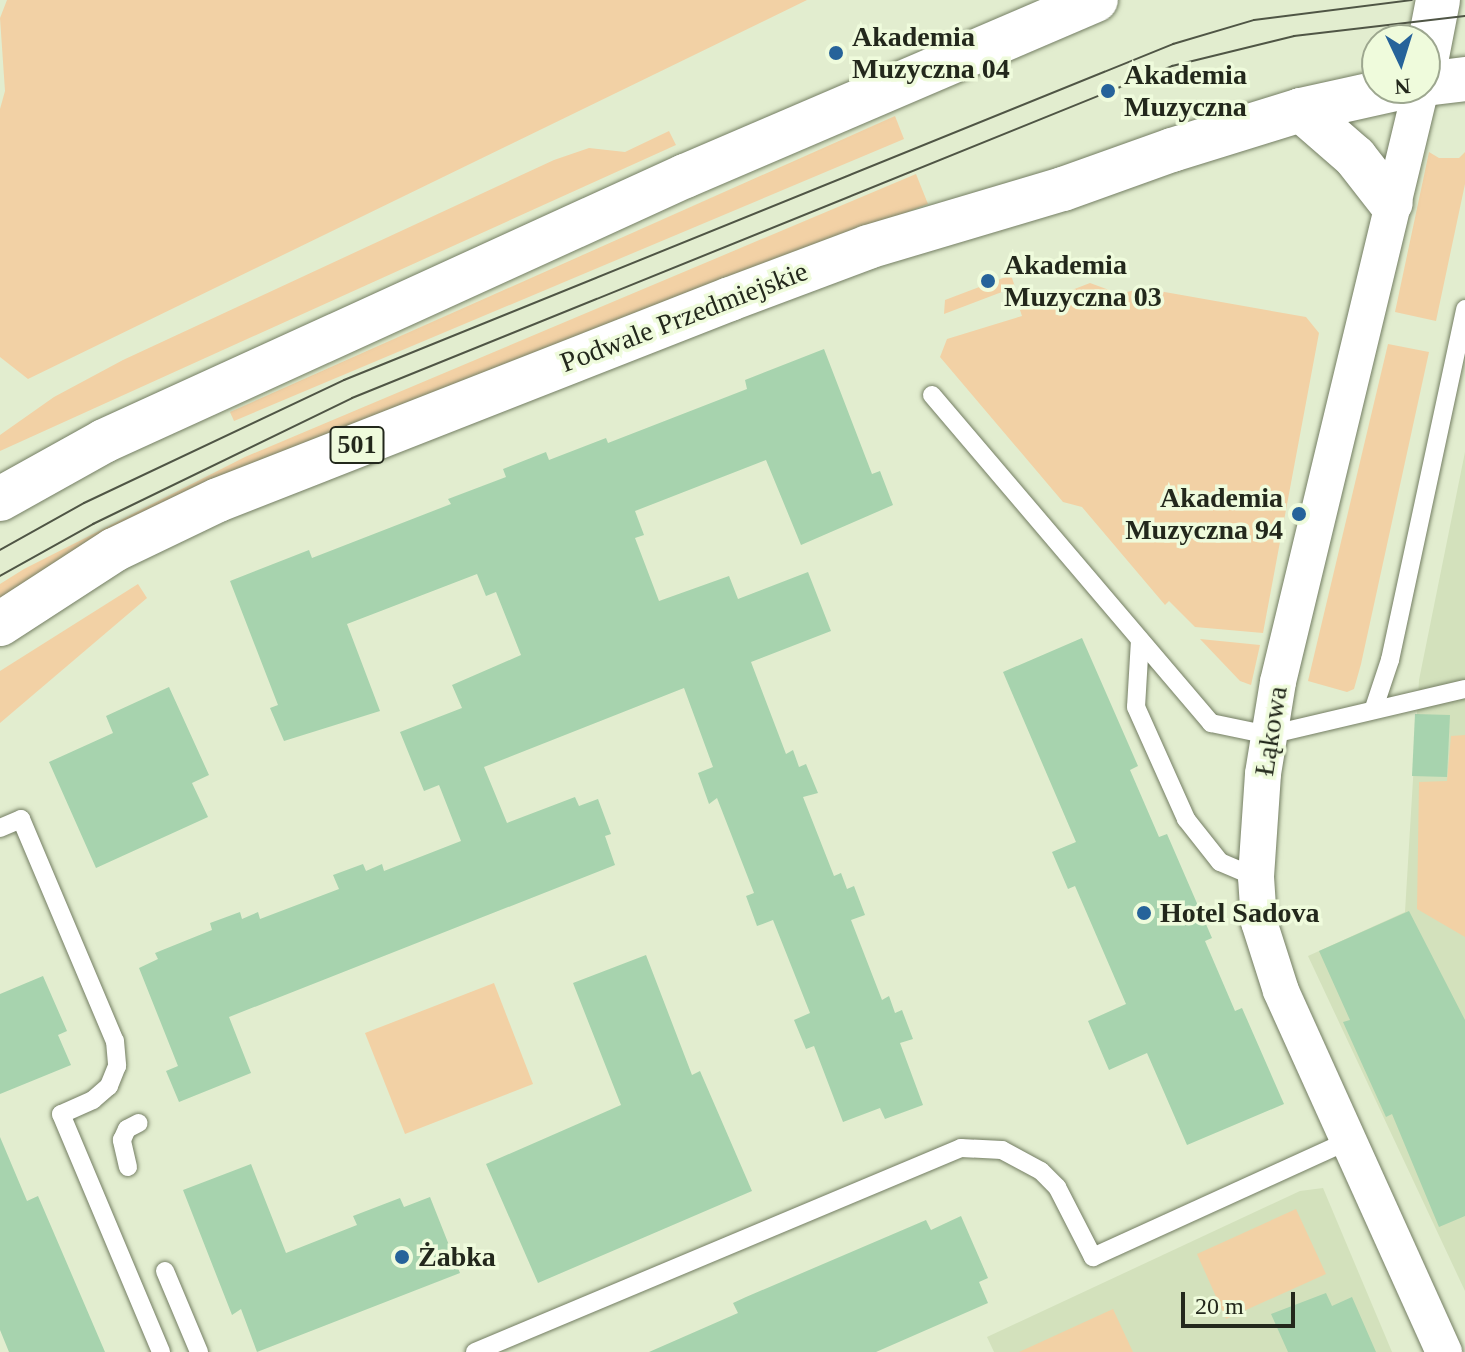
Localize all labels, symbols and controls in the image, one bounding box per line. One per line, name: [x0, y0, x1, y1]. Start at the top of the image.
place label: Akademia Muzyczna 04: [852, 20, 1010, 86]
north arrow: [1361, 24, 1441, 104]
marker: Akademia Muzyczna 04: [827, 44, 845, 62]
place label: Akademia Muzyczna: [1124, 58, 1247, 124]
text: N: [1394, 73, 1411, 99]
marker: Akademia Muzyczna: [1099, 82, 1117, 100]
place label: Akademia Muzyczna 03: [1004, 248, 1162, 314]
street label: Podwale Przedmiejskie: [556, 254, 812, 380]
marker: Akademia Muzyczna 03: [979, 272, 997, 290]
road number: 501: [329, 423, 385, 467]
place label: Akademia Muzyczna 94: [1125, 481, 1283, 547]
marker: Akademia Muzyczna 94: [1290, 505, 1308, 523]
street label: Łąkowa: [1247, 684, 1295, 778]
place label: Hotel Sadova: [1160, 896, 1319, 930]
marker: Hotel Sadova: [1135, 904, 1153, 922]
place label: Żabka: [418, 1240, 496, 1274]
marker: Żabka: [393, 1248, 411, 1266]
scale bar: [1185, 1276, 1299, 1326]
text: 20 m: [1195, 1293, 1244, 1319]

